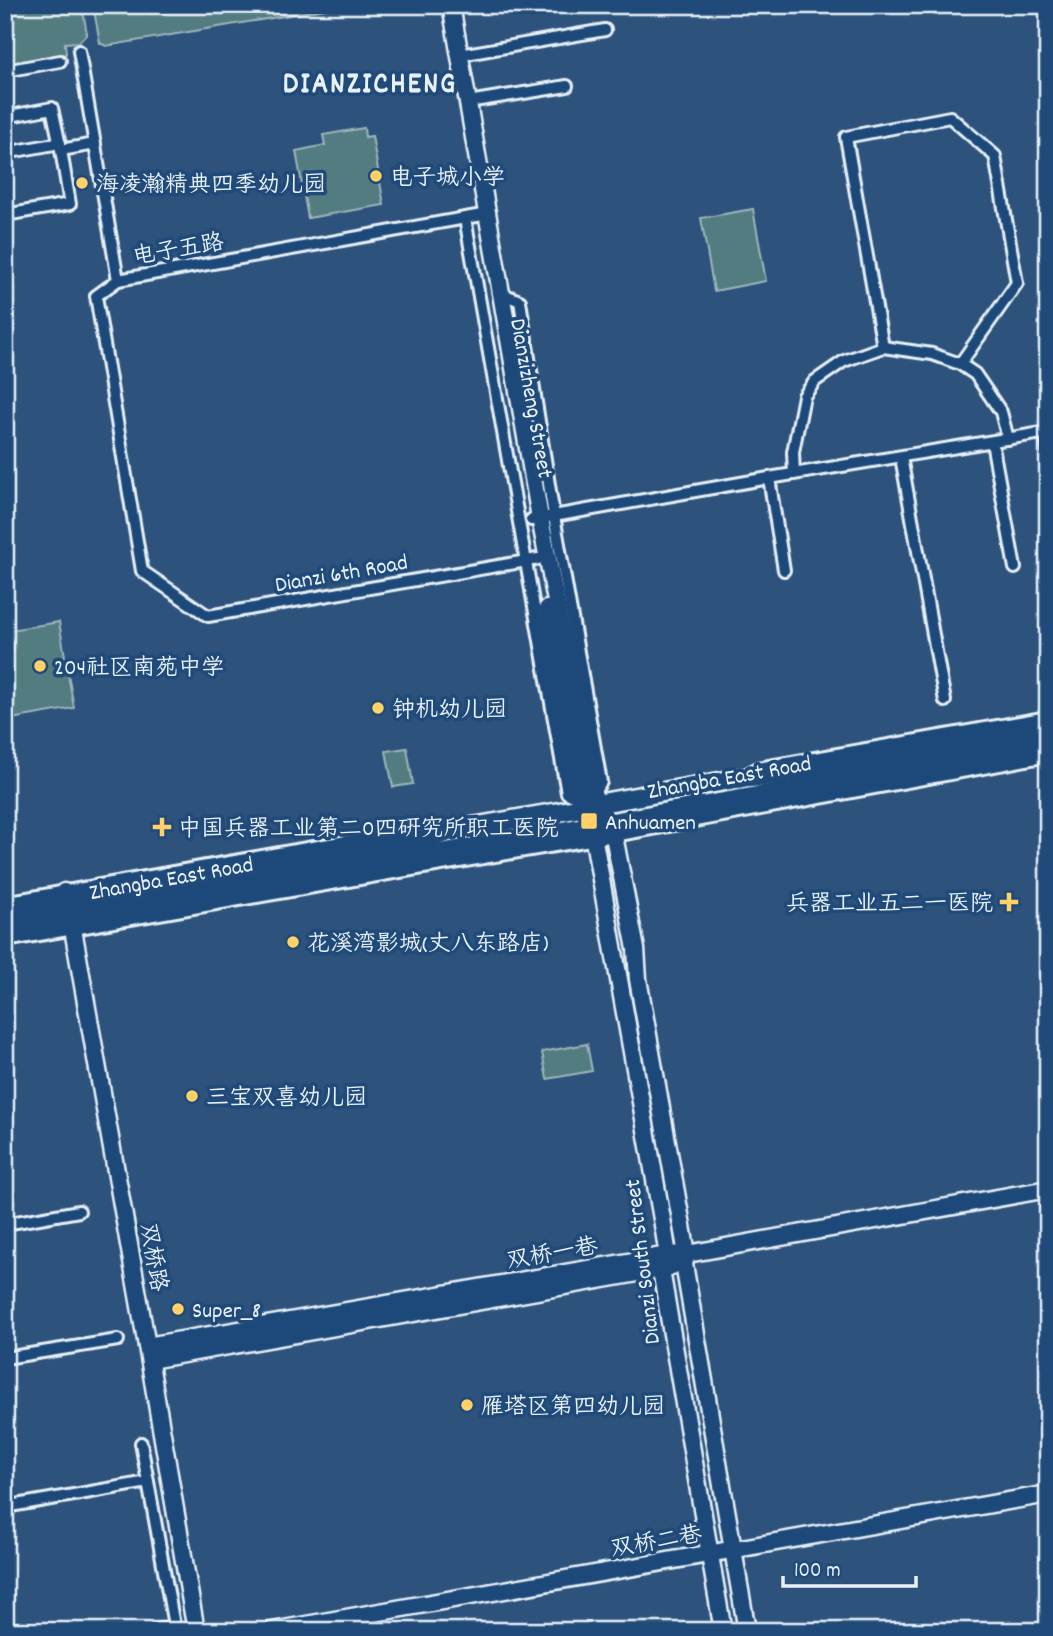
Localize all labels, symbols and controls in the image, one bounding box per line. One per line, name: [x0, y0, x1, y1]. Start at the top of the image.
district label: DIANZICHENG: [283, 65, 457, 108]
place label: 电子城小学: [390, 163, 505, 196]
marker: 电子城小学: [368, 168, 384, 184]
place label: 海凌瀚精典四季幼儿园: [96, 170, 326, 203]
marker: 海凌瀚精典四季幼儿园: [74, 175, 90, 191]
street label: 电子五路: [130, 227, 227, 276]
street label: Dianzizheng Street: [499, 316, 560, 481]
street label: Dianzi 6th Road: [273, 548, 411, 603]
place label: 204社区南苑中学: [54, 653, 224, 686]
marker: 204社区南苑中学: [32, 658, 48, 674]
place label: 钟机幼儿园: [392, 695, 507, 728]
marker: 钟机幼儿园: [370, 700, 386, 716]
street label: Zhangba East Road: [645, 749, 814, 810]
place label: Anhuamen: [605, 808, 696, 841]
marker: Anhuamen: [579, 811, 599, 831]
place label: 中国兵器工业第二0四研究所职工医院: [178, 814, 559, 847]
marker: 中国兵器工业第二0四研究所职工医院: [152, 817, 172, 837]
street label: Zhangba East Road: [87, 850, 256, 911]
place label: 兵器工业五二一医院: [786, 889, 993, 922]
marker: 兵器工业五二一医院: [999, 892, 1019, 912]
place label: 花溪湾影城(丈八东路店): [307, 929, 549, 962]
marker: 花溪湾影城(丈八东路店): [285, 934, 301, 950]
place label: 三宝双喜幼儿园: [206, 1083, 367, 1116]
marker: 三宝双喜幼儿园: [184, 1088, 200, 1104]
street label: Dianzi South Street: [618, 1177, 671, 1346]
street label: 双桥路: [129, 1221, 174, 1294]
street label: 双桥一巷: [504, 1231, 602, 1280]
place label: Super_8: [192, 1296, 261, 1329]
marker: Super_8: [170, 1301, 186, 1317]
place label: 雁塔区第四幼儿园: [481, 1392, 665, 1425]
marker: 雁塔区第四幼儿园: [459, 1397, 475, 1413]
street label: 双桥二巷: [608, 1519, 706, 1568]
scale bar: [783, 1545, 916, 1589]
text: 100 m: [794, 1557, 841, 1587]

